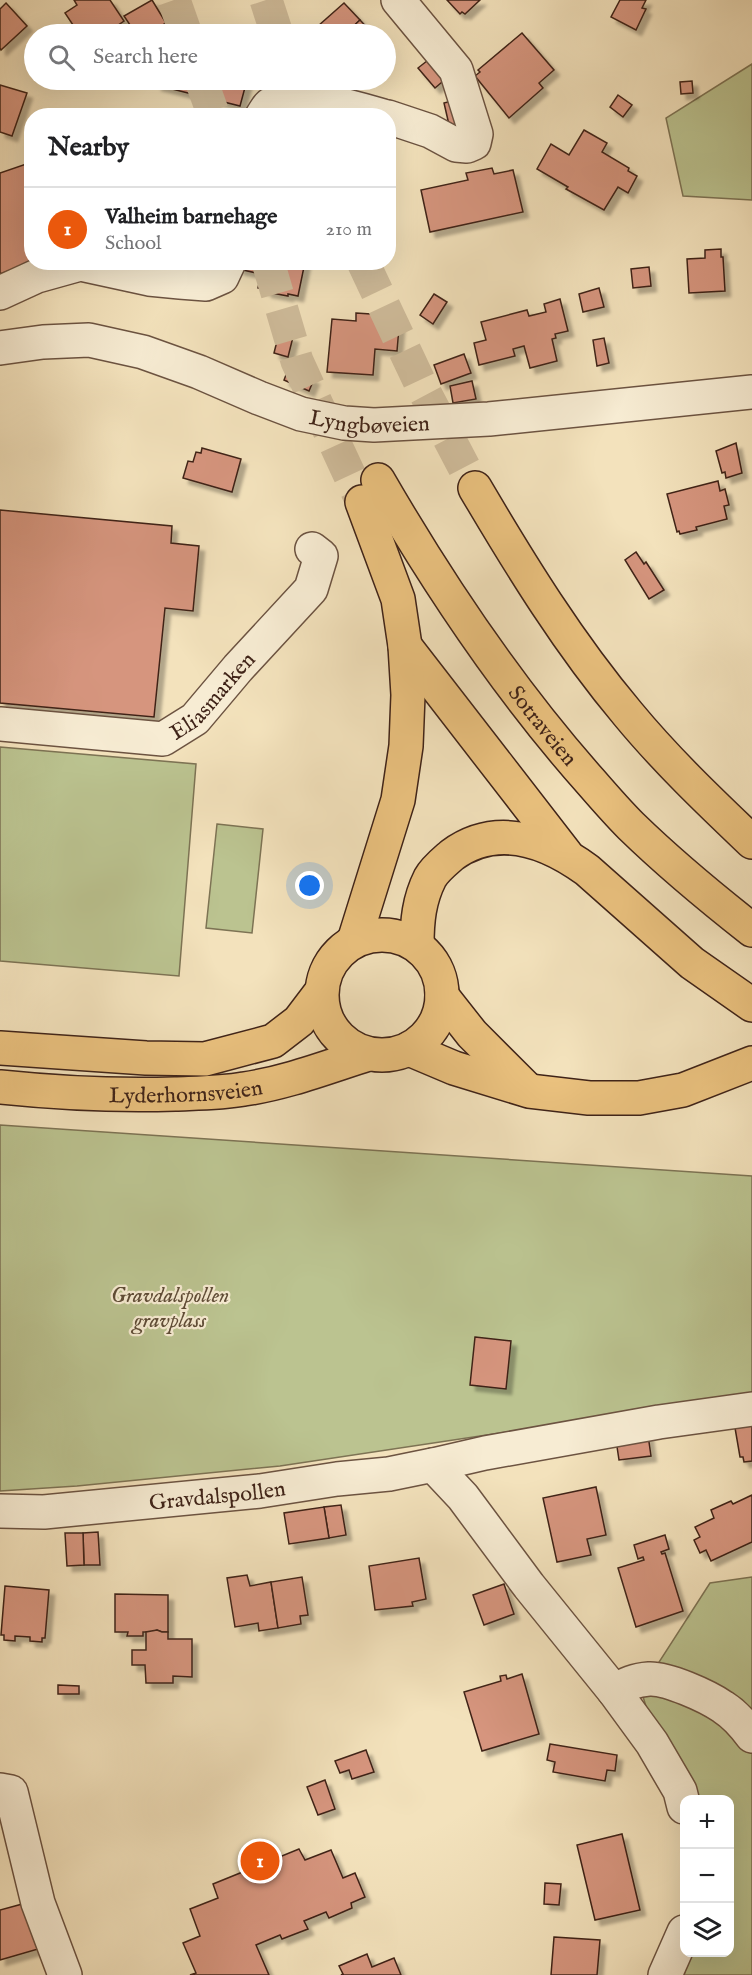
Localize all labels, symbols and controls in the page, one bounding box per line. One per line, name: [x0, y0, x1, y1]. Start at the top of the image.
search box: [24, 24, 396, 90]
icon: search: [45, 41, 78, 74]
text: Search here: [93, 43, 198, 71]
text: Nearby: [48, 131, 129, 164]
text: Valheim barnehage: [105, 203, 277, 231]
text: 1: [64, 217, 71, 242]
text: 210 m: [326, 217, 372, 242]
text: School: [105, 231, 161, 256]
street label: Lyngbøveien: [307, 404, 431, 441]
street label: Eliasmarken: [165, 646, 262, 747]
street label: Sotraveien: [501, 680, 583, 773]
your location: [295, 871, 324, 900]
street label: Lyderhornsveien: [108, 1074, 265, 1111]
park label: Gravdalspollen gravplass: [111, 1282, 229, 1335]
street label: Gravdalspollen: [148, 1475, 288, 1518]
map controls: [680, 1795, 734, 1957]
button: +: [680, 1795, 734, 1849]
pin: 1: [240, 1838, 280, 1884]
button: −: [680, 1849, 734, 1903]
button: layers: [680, 1903, 734, 1957]

